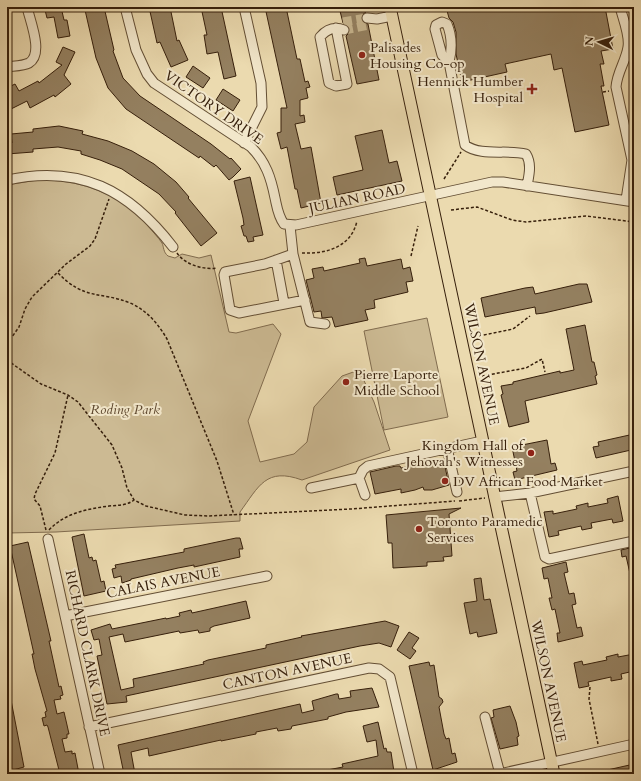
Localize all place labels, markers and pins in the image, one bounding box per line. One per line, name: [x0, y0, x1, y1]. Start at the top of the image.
place label: Palisades Housing Co-op: [370, 38, 465, 73]
marker: Palisades Housing Co-op: [357, 50, 367, 60]
place label: Hennick Humber Hospital: [417, 72, 524, 107]
marker: Hennick Humber Hospital: [526, 83, 538, 95]
place label: Pierre Laporte Middle School: [354, 365, 440, 400]
marker: Pierre Laporte Middle School: [341, 377, 351, 387]
place label: Kingdom Hall of Jehovah's Witnesses: [404, 436, 526, 471]
marker: Kingdom Hall of Jehovah's Witnesses: [526, 448, 536, 458]
place label: DV African Food Market: [453, 472, 603, 491]
marker: DV African Food Market: [440, 476, 450, 486]
place label: Toronto Paramedic Services: [427, 512, 543, 547]
marker: Toronto Paramedic Services: [414, 524, 424, 534]

